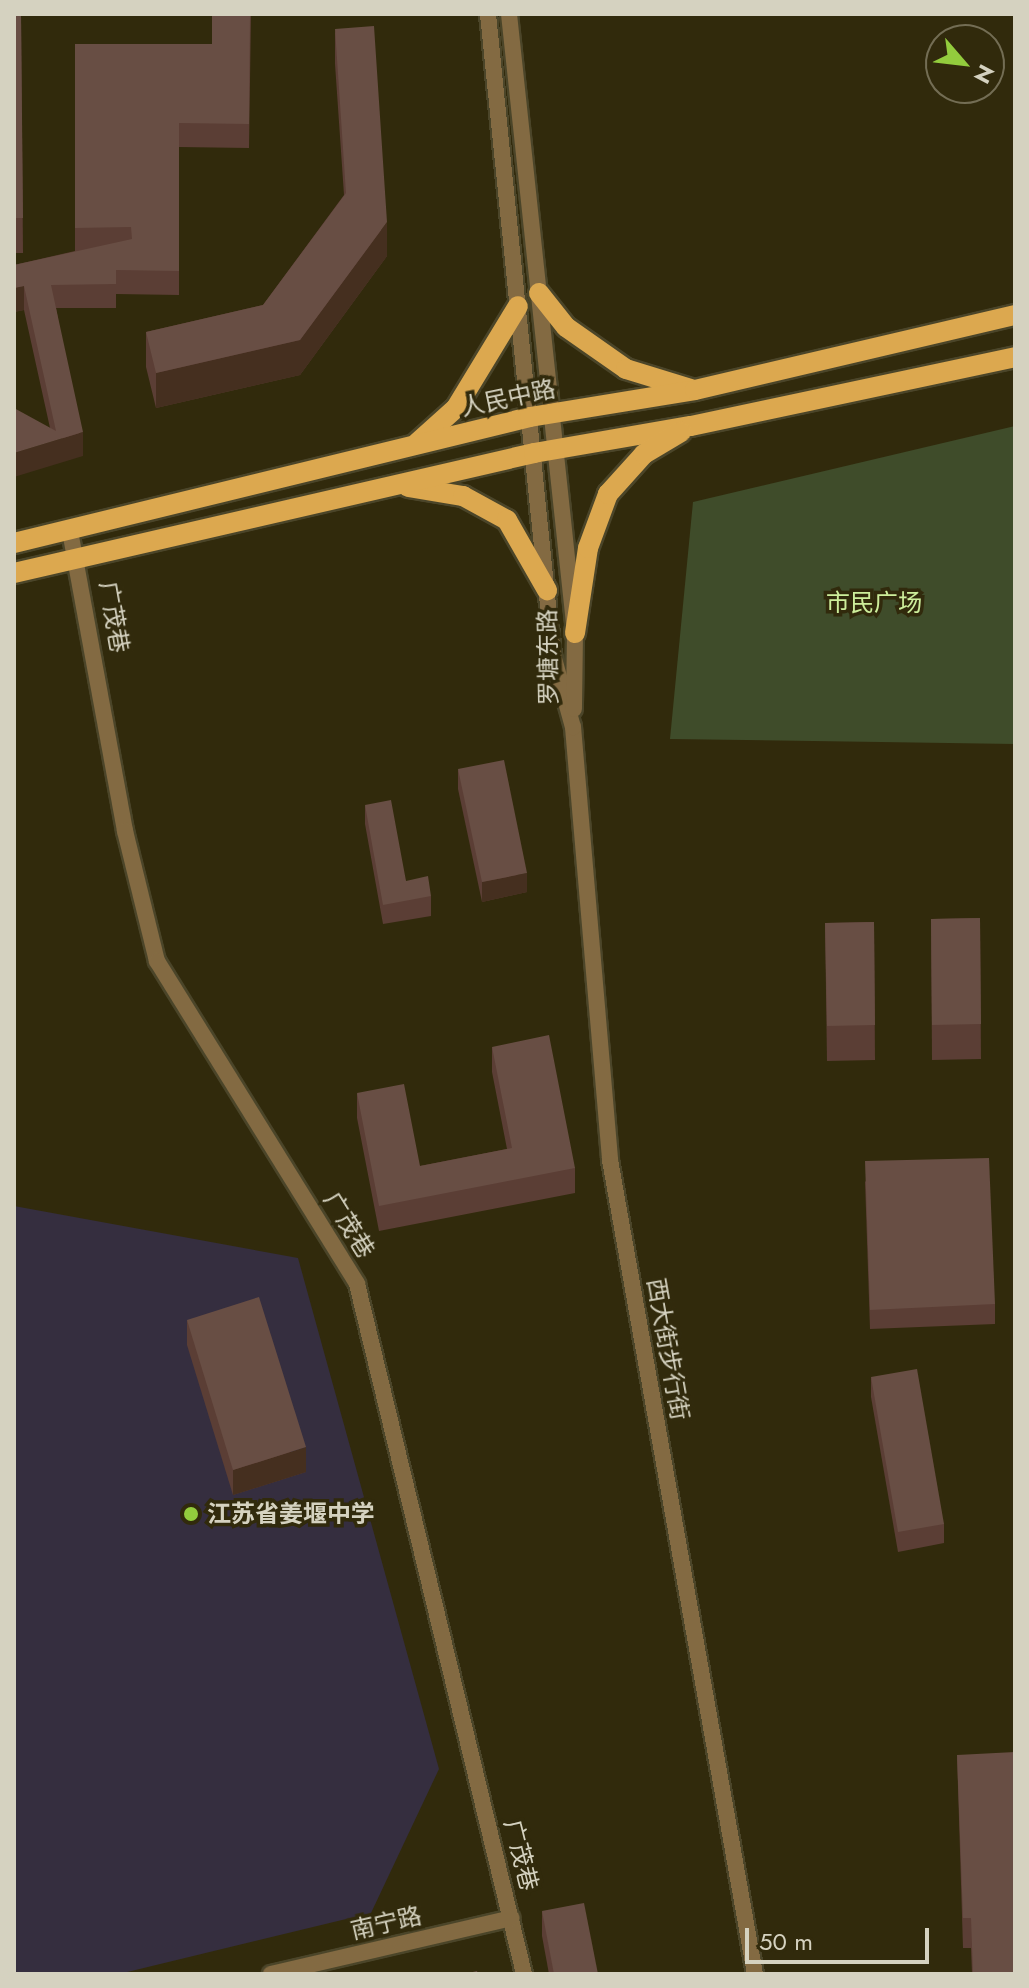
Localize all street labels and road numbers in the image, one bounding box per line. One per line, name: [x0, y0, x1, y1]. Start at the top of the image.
street label: 人民中路: [458, 374, 558, 422]
street label: 广茂巷: [94, 579, 134, 655]
street label: 罗塘东路: [533, 609, 563, 705]
street label: 广茂巷: [318, 1187, 380, 1263]
street label: 西大街步行街: [641, 1276, 695, 1422]
street label: 广茂巷: [498, 1817, 544, 1893]
street label: 南宁路: [348, 1901, 424, 1945]

